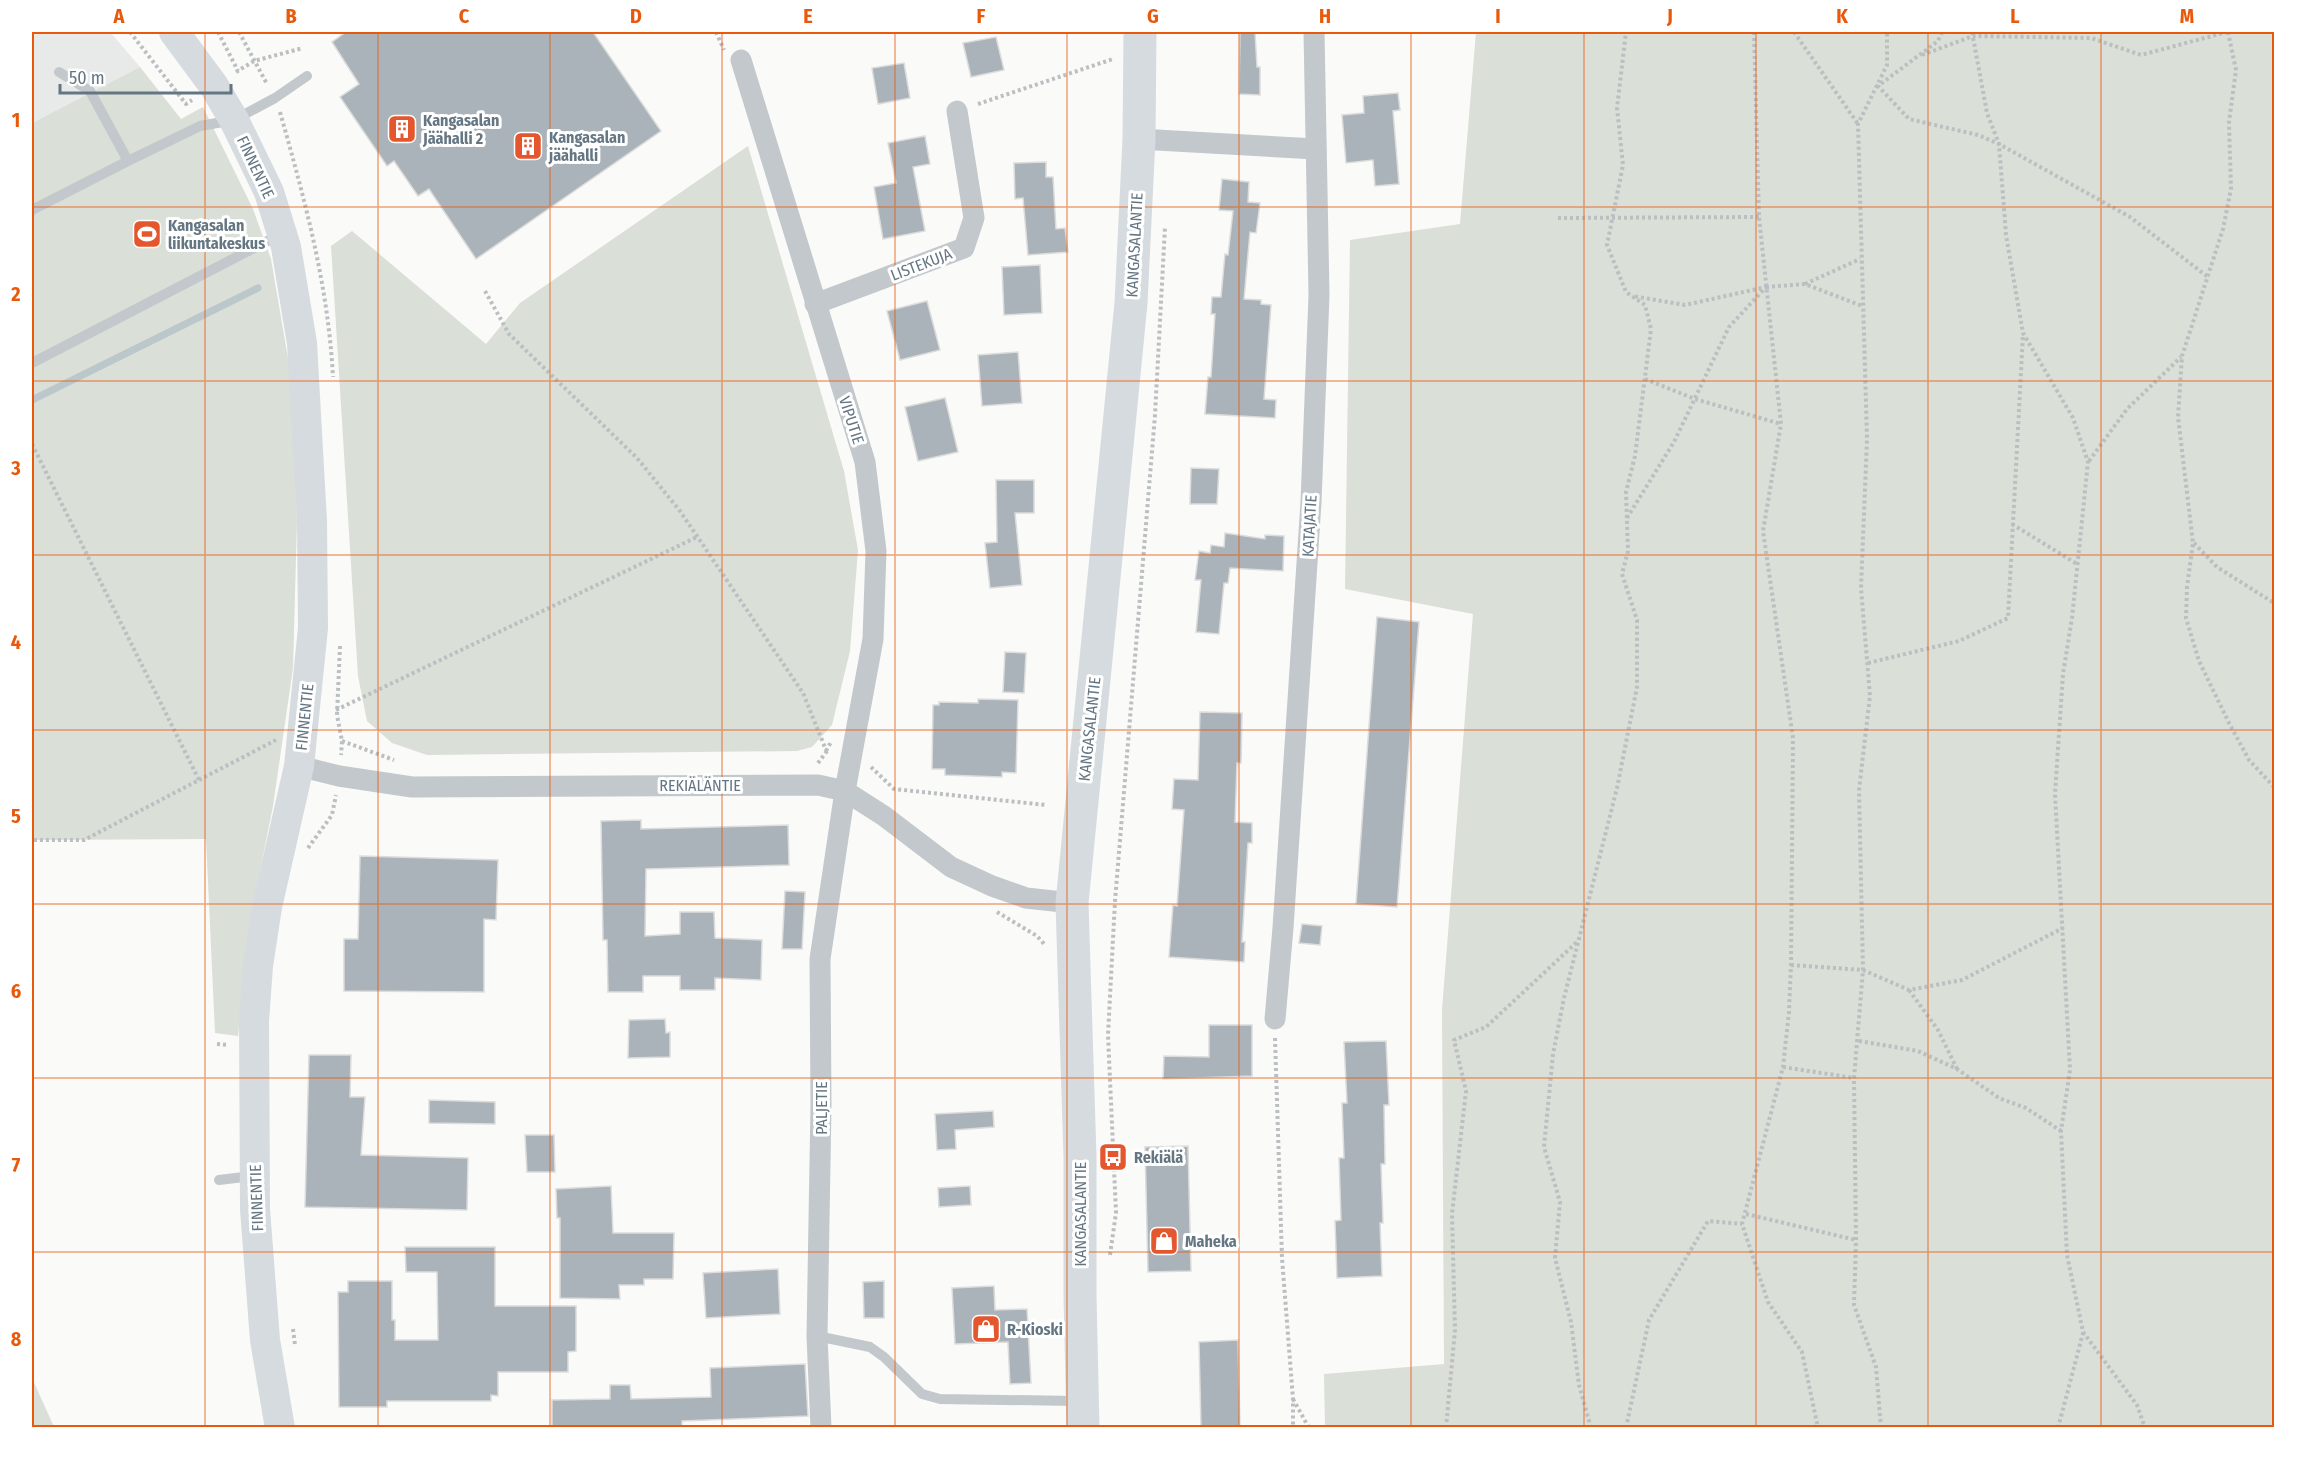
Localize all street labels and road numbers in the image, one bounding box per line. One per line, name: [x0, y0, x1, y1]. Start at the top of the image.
street label: FINNENTIE: [233, 133, 278, 202]
street label: KANGASALANTIE: [1122, 192, 1147, 298]
street label: LISTEKUJA: [888, 244, 955, 285]
street label: VIPUTIE: [835, 394, 868, 446]
street label: KATAJATIE: [1298, 494, 1321, 558]
street label: KANGASALANTIE: [1075, 676, 1104, 782]
street label: FINNENTIE: [292, 683, 317, 751]
street label: REKIÄLÄNTIE: [659, 776, 741, 795]
street label: PALJETIE: [812, 1081, 831, 1135]
street label: KANGASALANTIE: [1071, 1162, 1090, 1266]
street label: FINNENTIE: [246, 1164, 267, 1232]

